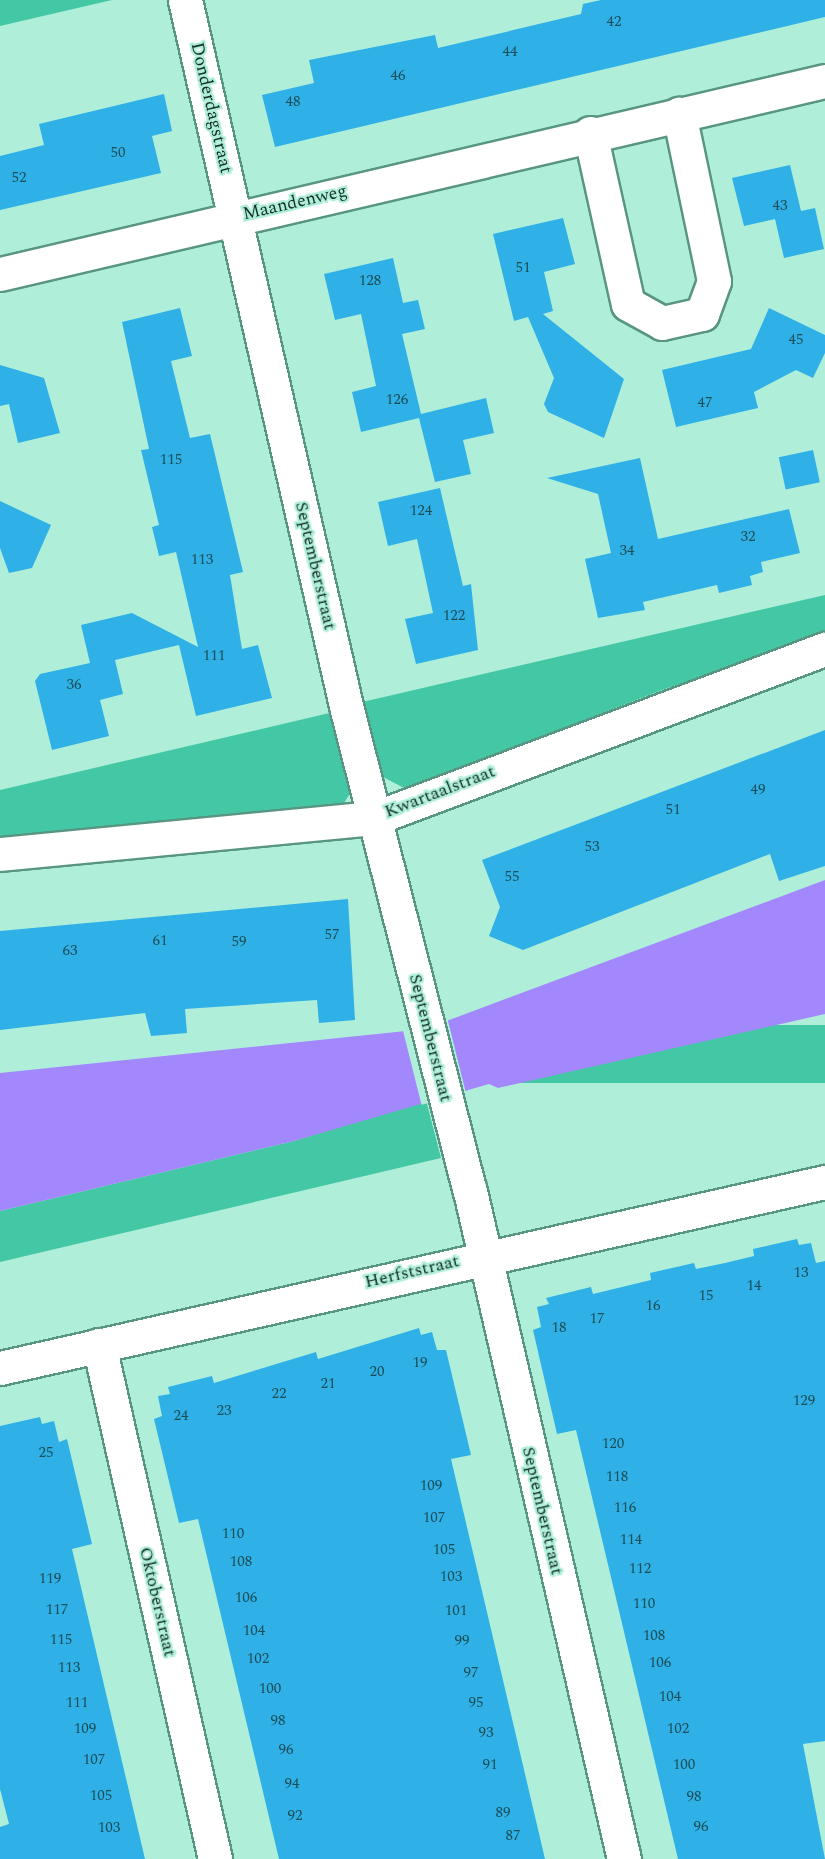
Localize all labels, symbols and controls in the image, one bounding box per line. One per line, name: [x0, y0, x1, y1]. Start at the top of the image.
house number: 42: [607, 13, 621, 31]
street label: Donderdagstraat: [185, 40, 237, 176]
house number: 44: [503, 43, 517, 61]
house number: 46: [391, 67, 405, 85]
house number: 48: [286, 93, 300, 111]
house number: 50: [111, 144, 125, 162]
house number: 52: [12, 169, 26, 187]
street label: Maandenweg: [241, 180, 349, 226]
house number: 43: [773, 197, 787, 215]
house number: 51: [516, 259, 530, 277]
house number: 128: [359, 272, 381, 290]
house number: 45: [789, 331, 803, 349]
house number: 126: [386, 391, 408, 409]
house number: 47: [698, 394, 712, 412]
house number: 115: [160, 451, 182, 469]
street label: Septemberstraat: [290, 500, 340, 632]
house number: 124: [410, 502, 432, 520]
house number: 32: [741, 528, 755, 546]
house number: 34: [620, 542, 634, 560]
house number: 113: [191, 551, 213, 569]
house number: 122: [443, 607, 465, 625]
house number: 111: [203, 647, 225, 665]
house number: 36: [67, 676, 81, 694]
street label: Kwartaalstraat: [382, 761, 498, 823]
house number: 49: [751, 781, 765, 799]
house number: 51: [666, 801, 680, 819]
house number: 53: [585, 838, 599, 856]
house number: 55: [505, 868, 519, 886]
house number: 57: [325, 926, 339, 944]
house number: 61: [153, 932, 167, 950]
house number: 59: [232, 933, 246, 951]
house number: 63: [63, 942, 77, 960]
street label: Septemberstraat: [404, 972, 456, 1104]
street label: Herfststraat: [363, 1251, 461, 1293]
house number: 13: [794, 1264, 808, 1282]
house number: 14: [747, 1277, 761, 1295]
house number: 15: [699, 1287, 713, 1305]
house number: 16: [646, 1297, 660, 1315]
house number: 17: [590, 1310, 604, 1328]
house number: 18: [552, 1319, 566, 1337]
house number: 19: [413, 1354, 427, 1372]
house number: 20: [370, 1363, 384, 1381]
house number: 21: [321, 1375, 335, 1393]
house number: 22: [272, 1385, 286, 1403]
house number: 129: [793, 1392, 815, 1410]
house number: 23: [217, 1402, 231, 1420]
house number: 24: [174, 1407, 188, 1425]
house number: 120: [602, 1435, 624, 1453]
house number: 25: [39, 1444, 53, 1462]
street label: Septemberstraat: [517, 1445, 567, 1577]
house number: 118: [606, 1468, 628, 1486]
house number: 109: [420, 1477, 442, 1495]
house number: 116: [614, 1499, 636, 1517]
house number: 107: [423, 1509, 445, 1527]
house number: 110: [222, 1525, 244, 1543]
house number: 114: [620, 1531, 642, 1549]
house number: 105: [433, 1541, 455, 1559]
street label: Oktoberstraat: [134, 1545, 180, 1659]
house number: 108: [230, 1553, 252, 1571]
house number: 112: [629, 1560, 651, 1578]
house number: 103: [440, 1568, 462, 1586]
house number: 119: [39, 1570, 61, 1588]
house number: 106: [235, 1589, 257, 1607]
house number: 110: [633, 1595, 655, 1613]
house number: 117: [46, 1601, 68, 1619]
house number: 101: [445, 1602, 467, 1620]
house number: 104: [243, 1622, 265, 1640]
house number: 108: [643, 1627, 665, 1645]
house number: 115: [50, 1631, 72, 1649]
house number: 99: [455, 1632, 469, 1650]
house number: 102: [247, 1650, 269, 1668]
house number: 106: [649, 1654, 671, 1672]
house number: 113: [58, 1659, 80, 1677]
house number: 97: [464, 1664, 478, 1682]
house number: 100: [259, 1680, 281, 1698]
house number: 104: [659, 1688, 681, 1706]
house number: 111: [66, 1694, 88, 1712]
house number: 95: [469, 1694, 483, 1712]
house number: 98: [271, 1712, 285, 1730]
house number: 109: [74, 1720, 96, 1738]
house number: 102: [667, 1720, 689, 1738]
house number: 93: [479, 1724, 493, 1742]
house number: 96: [279, 1741, 293, 1759]
house number: 107: [83, 1751, 105, 1769]
house number: 91: [483, 1756, 497, 1774]
house number: 100: [673, 1756, 695, 1774]
house number: 94: [285, 1775, 299, 1793]
house number: 105: [90, 1787, 112, 1805]
house number: 98: [687, 1788, 701, 1806]
house number: 89: [496, 1804, 510, 1822]
house number: 92: [288, 1807, 302, 1825]
house number: 96: [694, 1818, 708, 1836]
house number: 103: [98, 1819, 120, 1837]
house number: 87: [506, 1827, 520, 1845]

